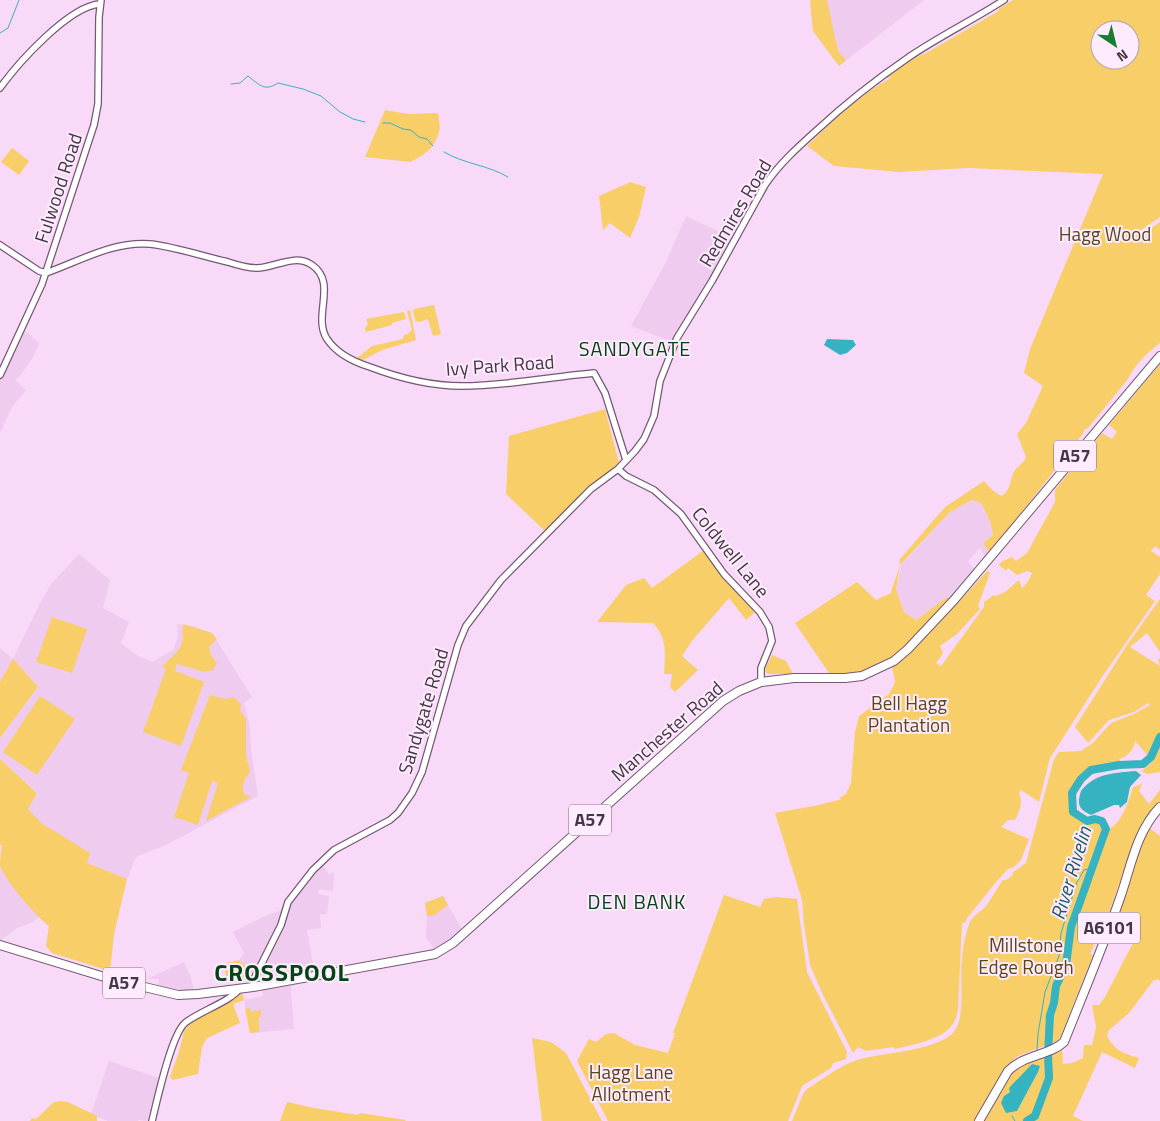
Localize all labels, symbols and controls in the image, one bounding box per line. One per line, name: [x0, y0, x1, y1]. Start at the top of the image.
north arrow: [1090, 20, 1140, 70]
text: N: [1113, 45, 1133, 67]
street label: Fulwood Road: [26, 129, 89, 247]
street label: Redmires Road: [691, 153, 778, 272]
park label: Hagg Wood: [1059, 219, 1151, 248]
district label: SANDYGATE: [579, 333, 691, 364]
street label: Ivy Park Road: [445, 346, 555, 383]
road number: A57: [1054, 441, 1096, 472]
street label: Coldwell Lane: [686, 500, 777, 604]
street label: Sandygate Road: [390, 644, 455, 777]
street label: Manchester Road: [604, 674, 729, 788]
park label: Bell Hagg Plantation: [868, 688, 950, 739]
road number: A57: [569, 804, 611, 836]
water label: River Rivelin: [1042, 821, 1100, 923]
district label: DEN BANK: [588, 886, 686, 917]
road number: A6101: [1078, 912, 1140, 944]
park label: Millstone Edge Rough: [978, 930, 1074, 981]
district label: CROSSPOOL: [214, 954, 350, 990]
road number: A57: [103, 968, 145, 998]
park label: Hagg Lane Allotment: [589, 1057, 673, 1108]

